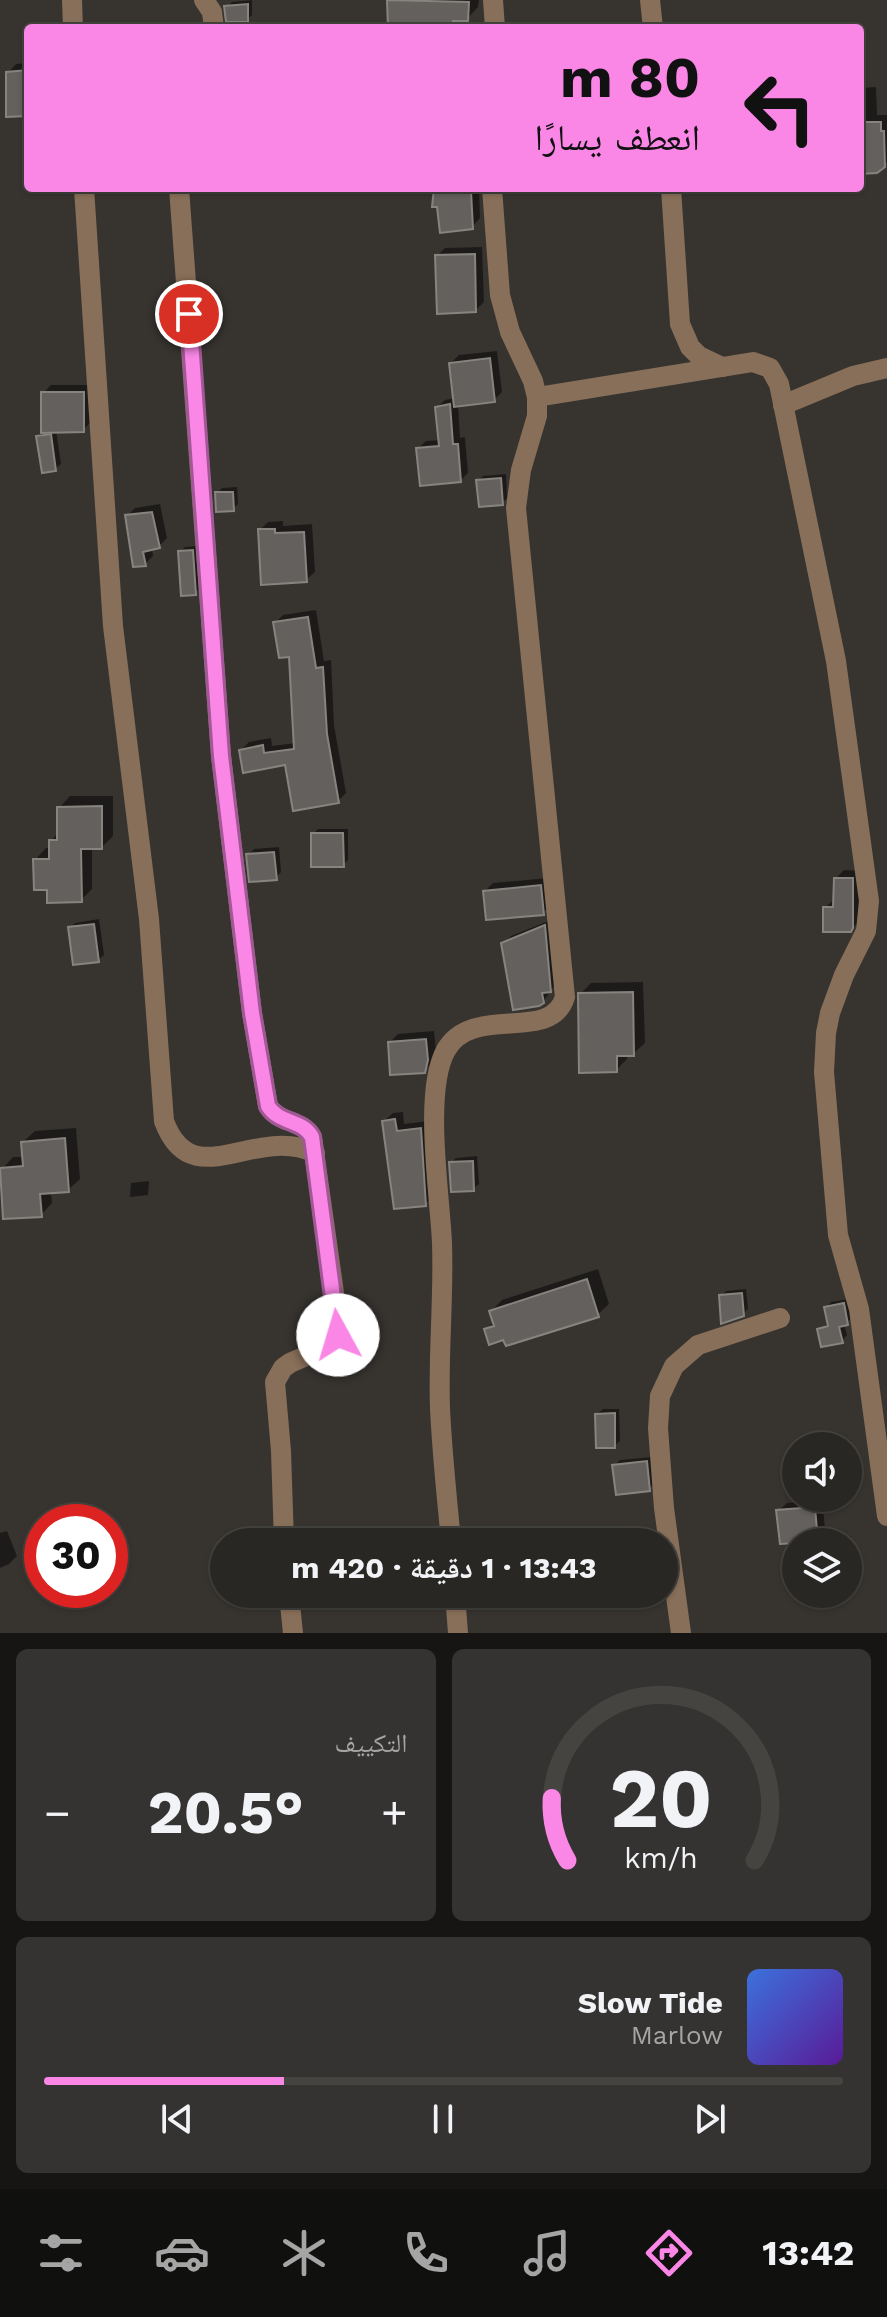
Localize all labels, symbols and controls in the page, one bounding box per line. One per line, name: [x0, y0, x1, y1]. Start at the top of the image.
text: 80 m: [560, 45, 700, 111]
icon: left: [728, 56, 832, 160]
text: انعطف يسارًا: [535, 117, 700, 159]
pin: [155, 280, 223, 348]
icon: arrive: [167, 292, 211, 336]
position arrow: [296, 1293, 380, 1377]
map controls: [782, 1432, 862, 1608]
button: sound: [782, 1432, 862, 1512]
speed limit sign: 30: [24, 1504, 128, 1608]
button: layers: [782, 1528, 862, 1608]
text: 13:43 · 1 دقيقة · 420 m: [291, 1550, 597, 1585]
text: التكييف: [335, 1728, 408, 1758]
text: 20: [610, 1750, 713, 1847]
text: 20.5°: [148, 1777, 304, 1848]
text: −: [44, 1787, 71, 1839]
text: +: [381, 1787, 408, 1839]
text: km/h: [624, 1841, 698, 1875]
text: Slow Tide: [578, 1985, 723, 2020]
text: Marlow: [631, 2020, 723, 2050]
icon: previous: [155, 2097, 199, 2141]
icon: pause: [421, 2097, 465, 2141]
icon: next: [688, 2097, 732, 2141]
icon: filters: [33, 2225, 89, 2281]
icon: car: [154, 2225, 210, 2281]
icon: climate: [276, 2225, 332, 2281]
icon: phone: [398, 2225, 454, 2281]
icon: music: [519, 2225, 575, 2281]
icon: directions: [641, 2225, 697, 2281]
text: 13:42: [762, 2232, 854, 2274]

